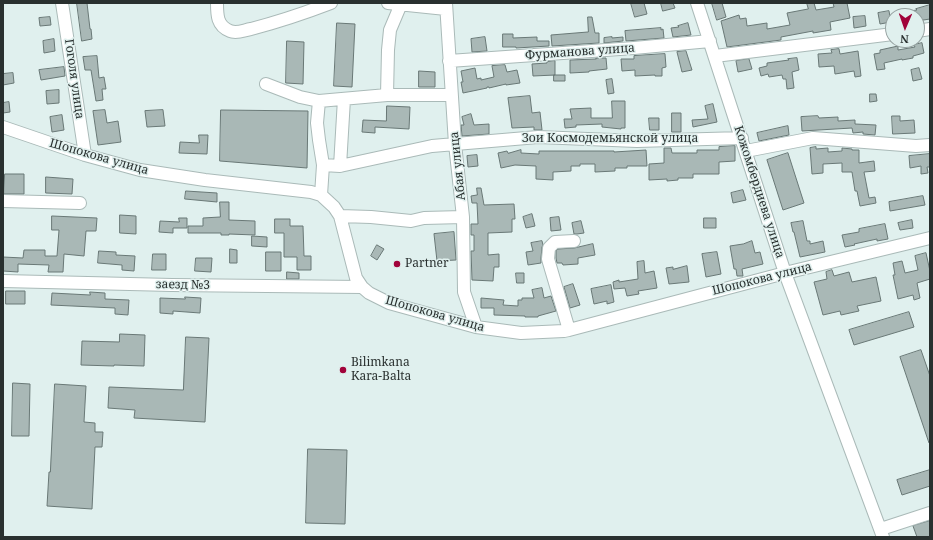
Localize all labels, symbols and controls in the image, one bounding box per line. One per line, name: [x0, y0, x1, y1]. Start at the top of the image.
north arrow: [885, 8, 925, 48]
text: N: [900, 32, 909, 47]
street label: Гоголя улица: [61, 38, 87, 120]
street label: Фурманова улица: [525, 41, 635, 63]
street label: Кожомбердиева улица: [731, 124, 787, 260]
street label: Абая улица: [447, 131, 469, 201]
street label: Зои Космодемьянской улица: [522, 132, 698, 146]
street label: Шопокова улица: [48, 136, 150, 178]
place label: Partner: [405, 257, 449, 271]
marker: Partner: [392, 259, 402, 269]
street label: Шопокова улица: [711, 260, 813, 298]
street label: заезд №3: [156, 277, 210, 293]
street label: Шопокова улица: [384, 293, 486, 335]
place label: Bilimkana Kara-Balta: [351, 356, 411, 384]
marker: Bilimkana Kara-Balta: [338, 365, 348, 375]

